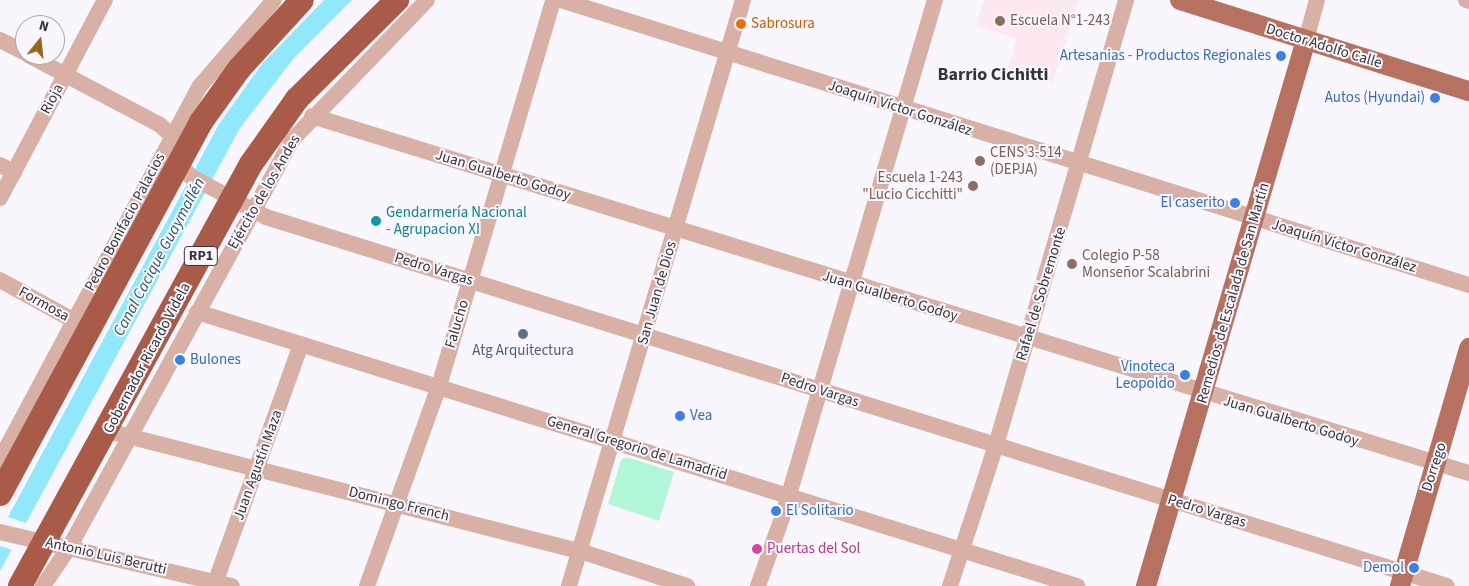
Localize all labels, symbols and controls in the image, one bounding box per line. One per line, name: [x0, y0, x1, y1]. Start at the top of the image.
place label: Escuela N°1-243: [1010, 12, 1110, 30]
north arrow: [15, 15, 65, 65]
place label: Sabrosura: [751, 15, 815, 33]
marker: Escuela N°1-243: [994, 15, 1006, 27]
text: N: [37, 16, 51, 37]
marker: Sabrosura: [735, 18, 747, 30]
street label: Doctor Adolfo Calle: [1264, 20, 1384, 72]
place label: Artesanias - Productos Regionales: [1060, 47, 1271, 65]
marker: Artesanias - Productos Regionales: [1275, 50, 1287, 62]
district label: Barrio Cichitti: [938, 64, 1048, 86]
street label: Joaquín Víctor González: [826, 76, 974, 140]
street label: Rioja: [37, 81, 67, 117]
place label: Autos (Hyundai): [1325, 89, 1425, 107]
marker: Autos (Hyundai): [1429, 92, 1441, 104]
street label: Ejército de los Andes: [224, 132, 304, 252]
place label: CENS 3-514 (DEPJA): [990, 143, 1062, 178]
street label: Juan Gualberto Godoy: [433, 146, 573, 204]
street label: Pedro Bonifacio Palacios: [81, 150, 169, 294]
marker: CENS 3-514 (DEPJA): [974, 155, 986, 167]
place label: Escuela 1-243 "Lucio Cicchitti": [862, 168, 963, 203]
water label: Canal Cacique Guaymallén: [109, 175, 209, 339]
marker: Escuela 1-243 "Lucio Cicchitti": [967, 180, 979, 192]
street label: Remedios de Escalada de San Martín: [1193, 181, 1273, 405]
place label: El caserito: [1160, 194, 1225, 212]
marker: El caserito: [1229, 197, 1241, 209]
place label: Gendarmería Nacional - Agrupacion XI: [386, 203, 527, 238]
marker: Gendarmería Nacional - Agrupacion XI: [370, 215, 382, 227]
street label: Joaquín Víctor González: [1269, 215, 1419, 277]
street label: Rafael de Sobremonte: [1012, 225, 1070, 363]
street label: San Juan de Dios: [634, 239, 680, 347]
road number: RP1: [184, 245, 218, 268]
place label: Colegio P-58 Monseñor Scalabrini: [1082, 246, 1210, 281]
street label: Pedro Vargas: [393, 249, 475, 289]
marker: Colegio P-58 Monseñor Scalabrini: [1066, 258, 1078, 270]
street label: Juan Gualberto Godoy: [820, 267, 960, 325]
street label: Gobernador Ricardo Videla: [100, 279, 194, 437]
street label: Formosa: [16, 283, 72, 325]
street label: Falucho: [441, 298, 473, 350]
marker: Atg Arquitectura: [517, 328, 529, 340]
place label: Atg Arquitectura: [472, 342, 574, 360]
place label: Bulones: [190, 351, 241, 369]
marker: Bulones: [174, 354, 186, 366]
place label: Vinoteca Leopoldo: [1116, 357, 1175, 392]
street label: Pedro Vargas: [779, 369, 861, 411]
marker: Vinoteca Leopoldo: [1179, 369, 1191, 381]
street label: Juan Gualberto Godoy: [1221, 392, 1361, 450]
street label: Juan Agustín Maza: [230, 407, 286, 523]
place label: Vea: [690, 407, 712, 425]
marker: Vea: [674, 410, 686, 422]
street label: General Gregorio de Lamadrid: [545, 412, 729, 484]
street label: Dorrego: [1418, 440, 1450, 494]
street label: Domingo French: [347, 483, 451, 525]
street label: Pedro Vargas: [1166, 491, 1248, 531]
place label: El Solitario: [786, 502, 854, 520]
marker: El Solitario: [770, 505, 782, 517]
street label: Antonio Luis Berutti: [44, 533, 168, 579]
place label: Puertas del Sol: [767, 540, 860, 558]
marker: Puertas del Sol: [751, 543, 763, 555]
place label: Demol: [1363, 559, 1404, 577]
marker: Demol: [1408, 562, 1420, 574]

